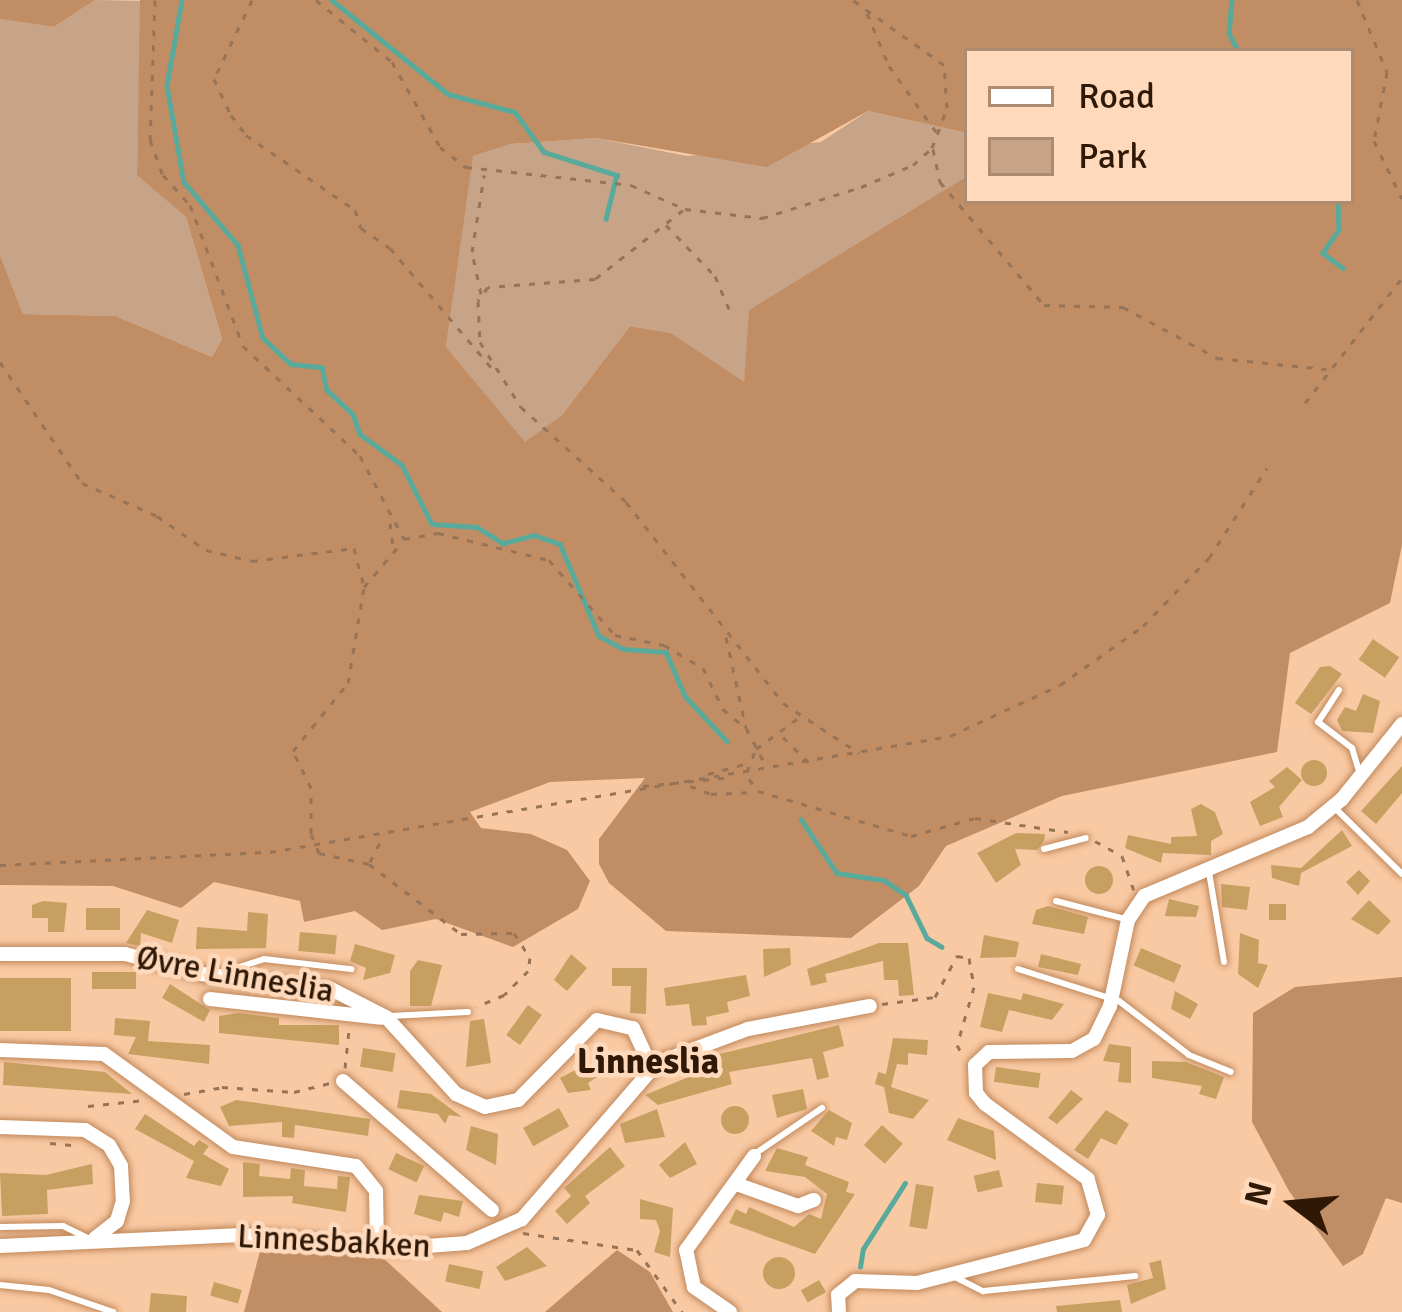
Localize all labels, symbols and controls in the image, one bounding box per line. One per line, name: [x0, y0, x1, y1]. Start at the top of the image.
legend: [964, 48, 1354, 204]
text: Road: [1078, 74, 1155, 119]
text: Park: [1078, 134, 1147, 179]
street label: Øvre Linneslia: [133, 938, 337, 1012]
district label: Linneslia: [577, 1040, 719, 1084]
north arrow: [1234, 1144, 1354, 1264]
text: N: [1236, 1177, 1282, 1211]
street label: Linnesbakken: [236, 1217, 432, 1267]

